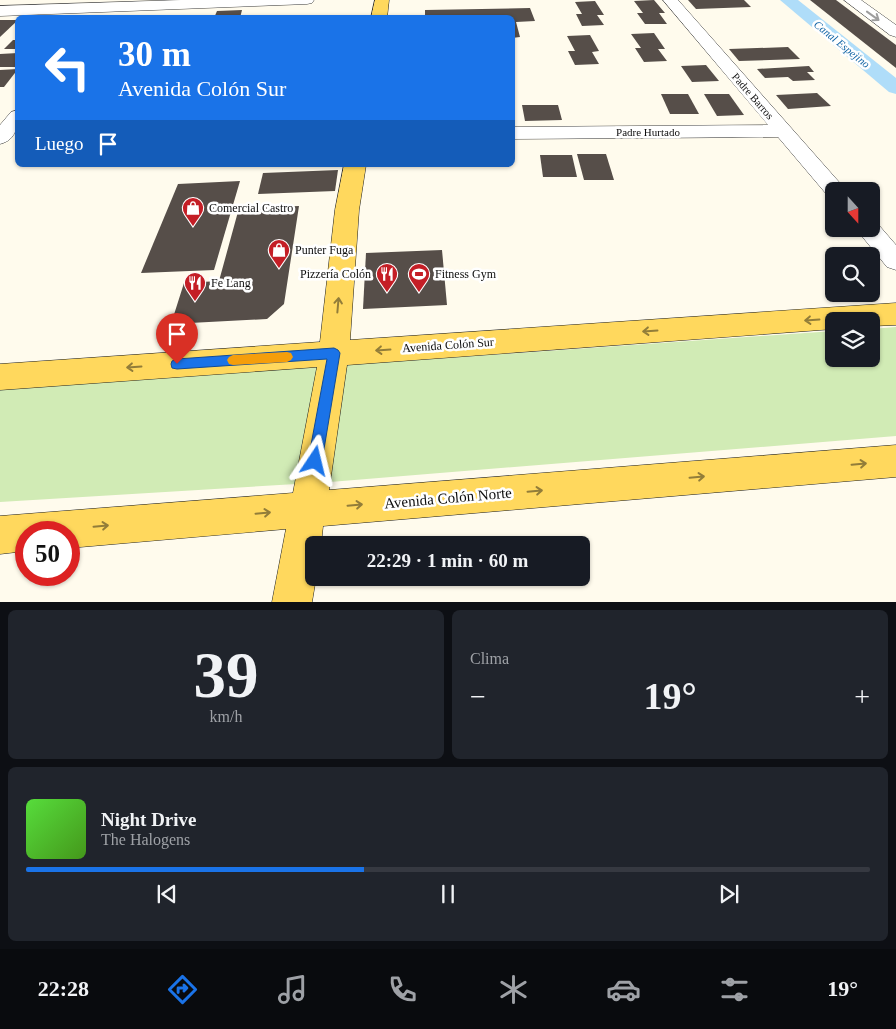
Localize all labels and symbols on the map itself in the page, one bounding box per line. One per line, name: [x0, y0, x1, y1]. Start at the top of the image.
one-way arrow: [866, 11, 880, 21]
water label: Canal Espejino: [812, 18, 873, 70]
street label: Padre Barros: [730, 71, 776, 121]
street label: Padre Hurtado: [616, 126, 680, 138]
north arrow: [825, 182, 880, 238]
shop icon: Comercial Castro: [181, 196, 205, 227]
place label: Comercial Castro: [209, 201, 293, 215]
shop icon: Punter Fuga: [267, 238, 291, 269]
place label: Punter Fuga: [295, 243, 354, 257]
restaurant icon: Pizzería Colón: [375, 262, 399, 293]
sports icon: Fitness Gym: [407, 262, 431, 293]
place label: Pizzería Colón: [300, 267, 371, 281]
place label: Fitness Gym: [435, 267, 497, 281]
restaurant icon: Fe Lang: [183, 271, 207, 302]
place label: Fe Lang: [211, 276, 251, 290]
one-way arrow: [334, 297, 343, 313]
pin: [156, 313, 198, 364]
one-way arrow: [805, 316, 821, 325]
one-way arrow: [643, 327, 659, 336]
street label: Avenida Colón Sur: [402, 335, 494, 355]
one-way arrow: [376, 345, 392, 354]
one-way arrow: [126, 363, 142, 372]
position arrow: [288, 434, 340, 486]
one-way arrow: [850, 460, 866, 469]
one-way arrow: [688, 473, 704, 482]
street label: Avenida Colón Norte: [384, 484, 513, 512]
one-way arrow: [526, 486, 542, 495]
one-way arrow: [347, 500, 363, 510]
one-way arrow: [255, 508, 271, 517]
speed limit sign: 50: [15, 521, 80, 586]
one-way arrow: [93, 521, 109, 531]

